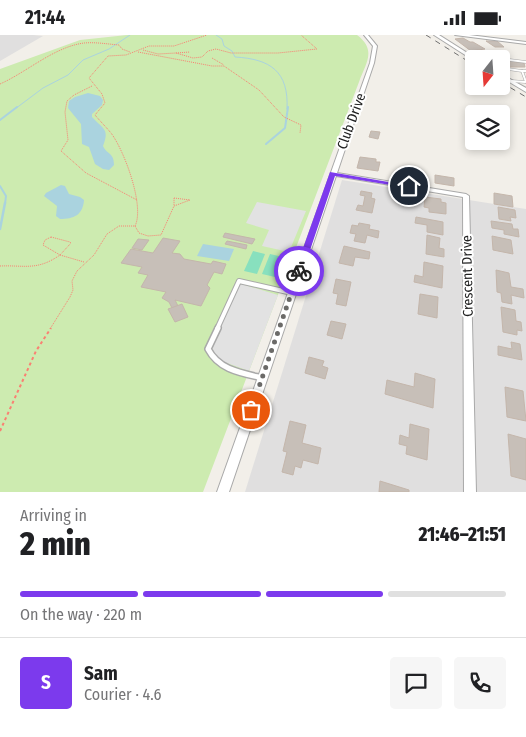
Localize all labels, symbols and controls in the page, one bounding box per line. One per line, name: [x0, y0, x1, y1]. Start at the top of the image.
text: 21:44: [25, 6, 65, 29]
north arrow: [465, 50, 510, 95]
map controls: [465, 50, 510, 150]
street label: Club Drive: [333, 91, 369, 152]
button: layers: [465, 105, 510, 150]
pin: [388, 165, 430, 207]
icon: home: [395, 172, 423, 200]
street label: Crescent Drive: [458, 235, 477, 317]
courier: [274, 246, 324, 296]
icon: bike: [285, 257, 313, 285]
pin: [230, 389, 272, 431]
icon: bag: [237, 396, 265, 424]
text: Arriving in: [20, 506, 87, 525]
text: 21:46–21:51: [418, 523, 506, 546]
text: 2 min: [20, 525, 91, 563]
text: On the way · 220 m: [20, 605, 142, 624]
button: chat: [390, 657, 442, 709]
button: phone: [454, 657, 506, 709]
text: Sam: [84, 662, 118, 685]
text: S: [41, 671, 51, 694]
text: Courier · 4.6: [84, 685, 162, 704]

